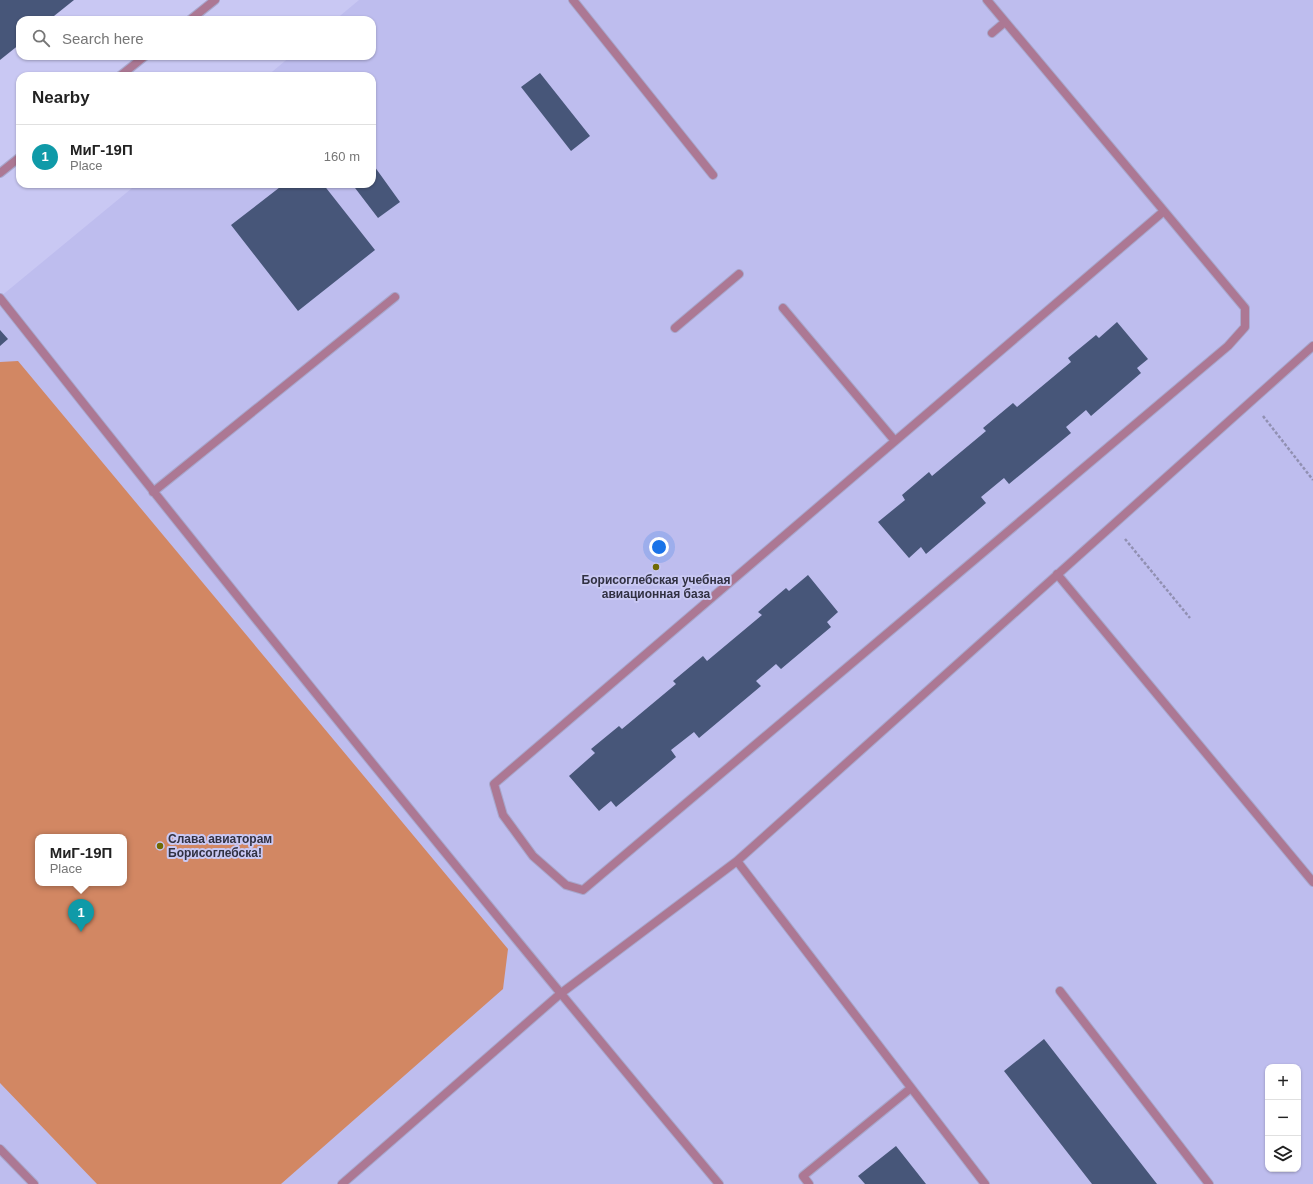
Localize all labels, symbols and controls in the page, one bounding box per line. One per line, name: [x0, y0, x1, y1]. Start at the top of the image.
search box: [16, 16, 376, 60]
icon: search: [30, 27, 52, 49]
text: Search here: [62, 30, 144, 47]
text: Nearby: [32, 88, 90, 107]
text: МиГ-19П: [70, 141, 133, 158]
text: 1: [41, 149, 49, 164]
text: 160 m: [324, 149, 360, 164]
text: Place: [70, 158, 103, 173]
your location: [649, 537, 669, 557]
marker: Борисоглебская учебная авиационная база: [651, 562, 661, 572]
place label: Борисоглебская учебная авиационная база: [582, 573, 730, 601]
place label: Слава авиаторам Борисоглебска!: [168, 832, 272, 860]
popup: [35, 834, 127, 886]
marker: Слава авиаторам Борисоглебска!: [155, 841, 165, 851]
text: МиГ-19П: [50, 844, 112, 861]
text: Place: [50, 861, 82, 876]
pin: 1: [68, 899, 94, 932]
map controls: [1265, 1064, 1301, 1172]
button: +: [1265, 1064, 1301, 1100]
button: −: [1265, 1100, 1301, 1136]
button: layers: [1265, 1136, 1301, 1172]

